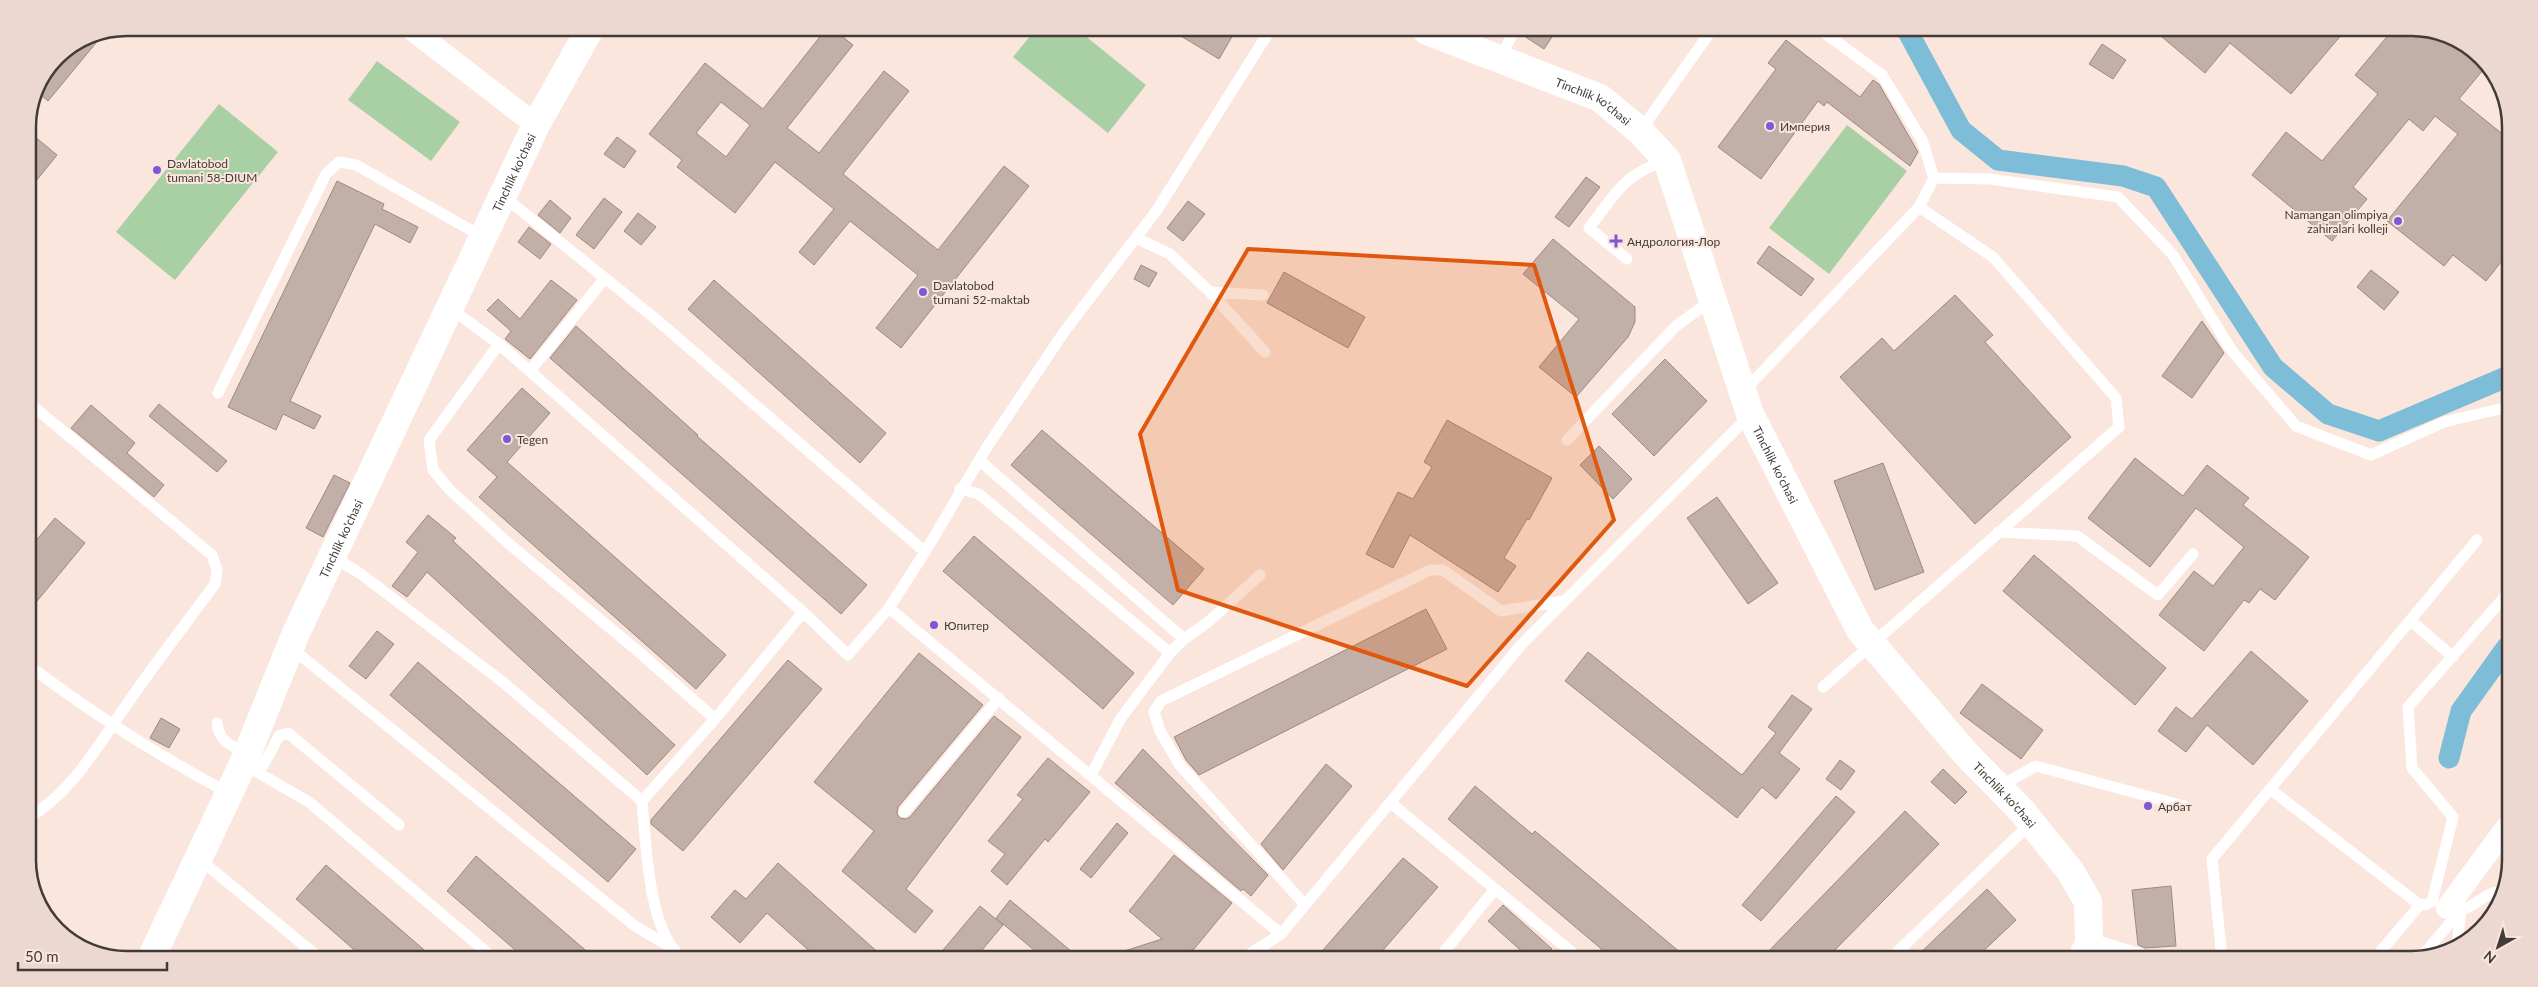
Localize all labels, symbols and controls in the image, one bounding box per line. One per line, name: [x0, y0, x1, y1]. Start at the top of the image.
street label: Tinchlik ko'chasi: [1553, 74, 1634, 128]
place label: Империя: [1780, 119, 1830, 134]
marker: Империя: [1764, 120, 1776, 132]
street label: Tinchlik ko'chasi: [489, 131, 539, 214]
place label: Davlatobod tumani 58-DIUM: [167, 156, 257, 185]
marker: Davlatobod tumani 58-DIUM: [151, 164, 163, 176]
place label: Namangan olimpiya zahiralari kolleji: [2285, 207, 2388, 236]
marker: Namangan olimpiya zahiralari kolleji: [2392, 215, 2404, 227]
marker: Андрология-Лор: [1609, 234, 1623, 248]
place label: Андрология-Лор: [1627, 234, 1721, 249]
place label: Davlatobod tumani 52-maktab: [933, 278, 1030, 307]
marker: Davlatobod tumani 52-maktab: [917, 286, 929, 298]
street label: Tinchlik ko'chasi: [1750, 423, 1802, 506]
place label: Tegen: [517, 432, 548, 447]
marker: Tegen: [501, 433, 513, 445]
street label: Tinchlik ko'chasi: [316, 497, 366, 580]
place label: Юпитер: [944, 618, 989, 633]
marker: Юпитер: [928, 619, 940, 631]
street label: Tinchlik ko'chasi: [1970, 759, 2040, 831]
place label: Арбат: [2158, 799, 2192, 814]
marker: Арбат: [2142, 800, 2154, 812]
north arrow: [2473, 922, 2523, 972]
scale bar: [18, 940, 166, 972]
text: 50 m: [25, 947, 59, 965]
text: N: [2480, 947, 2499, 967]

